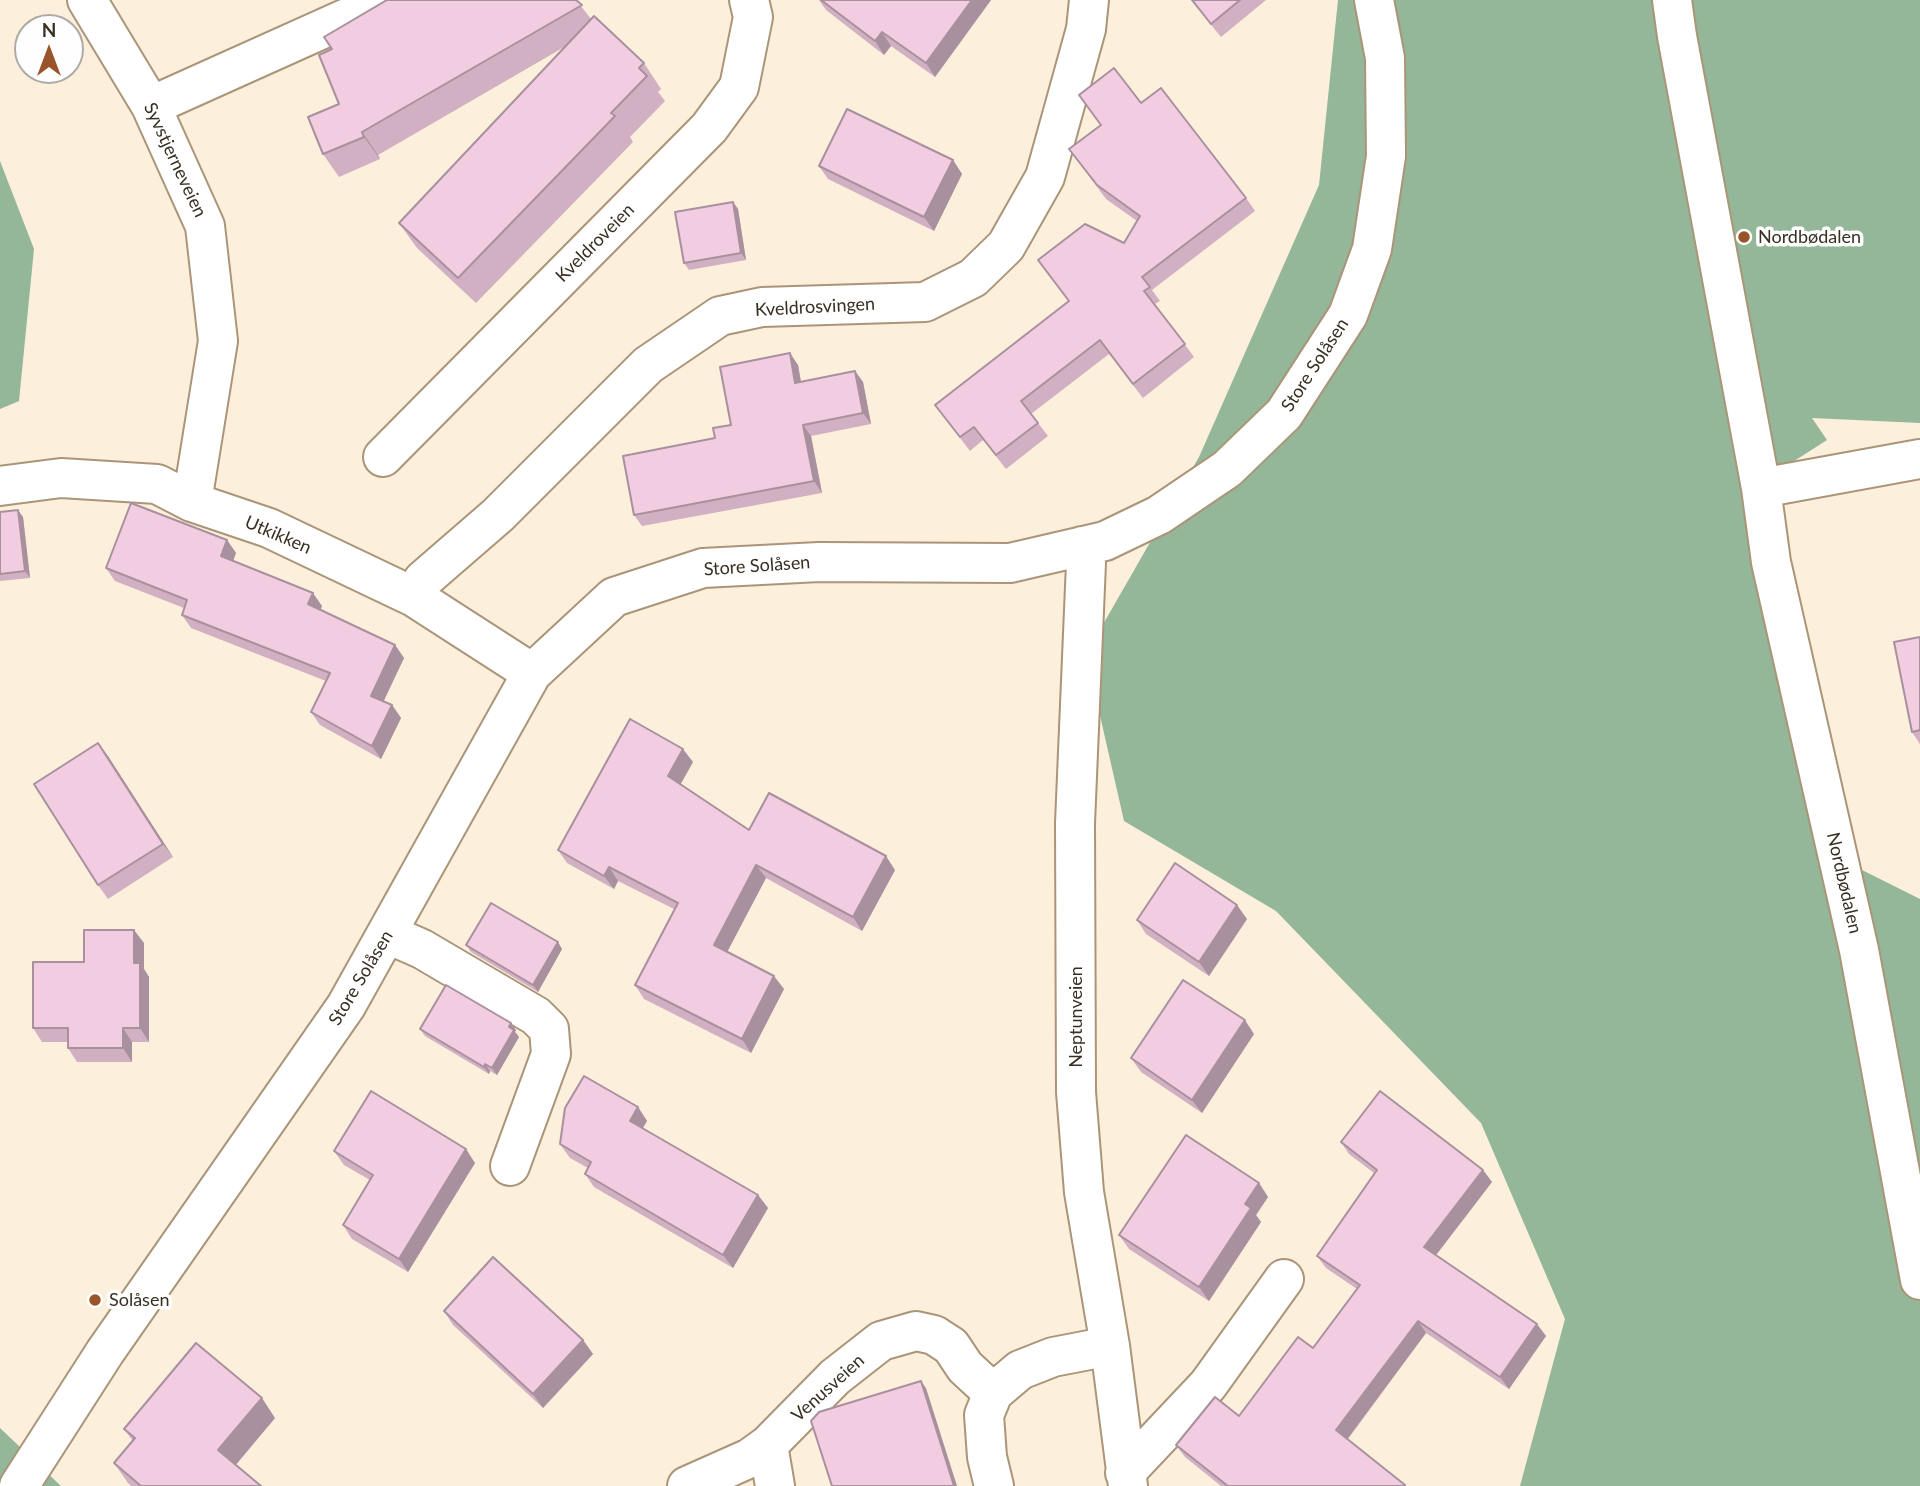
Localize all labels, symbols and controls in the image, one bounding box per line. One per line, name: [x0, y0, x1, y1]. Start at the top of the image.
north arrow: [14, 14, 84, 84]
text: N: [42, 18, 56, 41]
street label: Syvstjerneveien: [139, 99, 211, 221]
street label: Kveldroveien: [551, 199, 639, 287]
place label: Nordbødalen: [1758, 226, 1861, 248]
marker: Nordbødalen: [1736, 229, 1752, 245]
street label: Kveldrosvingen: [754, 293, 876, 321]
street label: Store Solåsen: [1277, 314, 1353, 416]
street label: Utkikken: [241, 511, 315, 559]
street label: Store Solåsen: [703, 552, 811, 580]
street label: Nordbødalen: [1822, 830, 1866, 936]
street label: Store Solåsen: [324, 927, 398, 1029]
street label: Neptunveien: [1065, 966, 1087, 1068]
place label: Solåsen: [109, 1289, 169, 1311]
marker: Solåsen: [87, 1292, 103, 1308]
street label: Venusveien: [787, 1350, 869, 1426]

